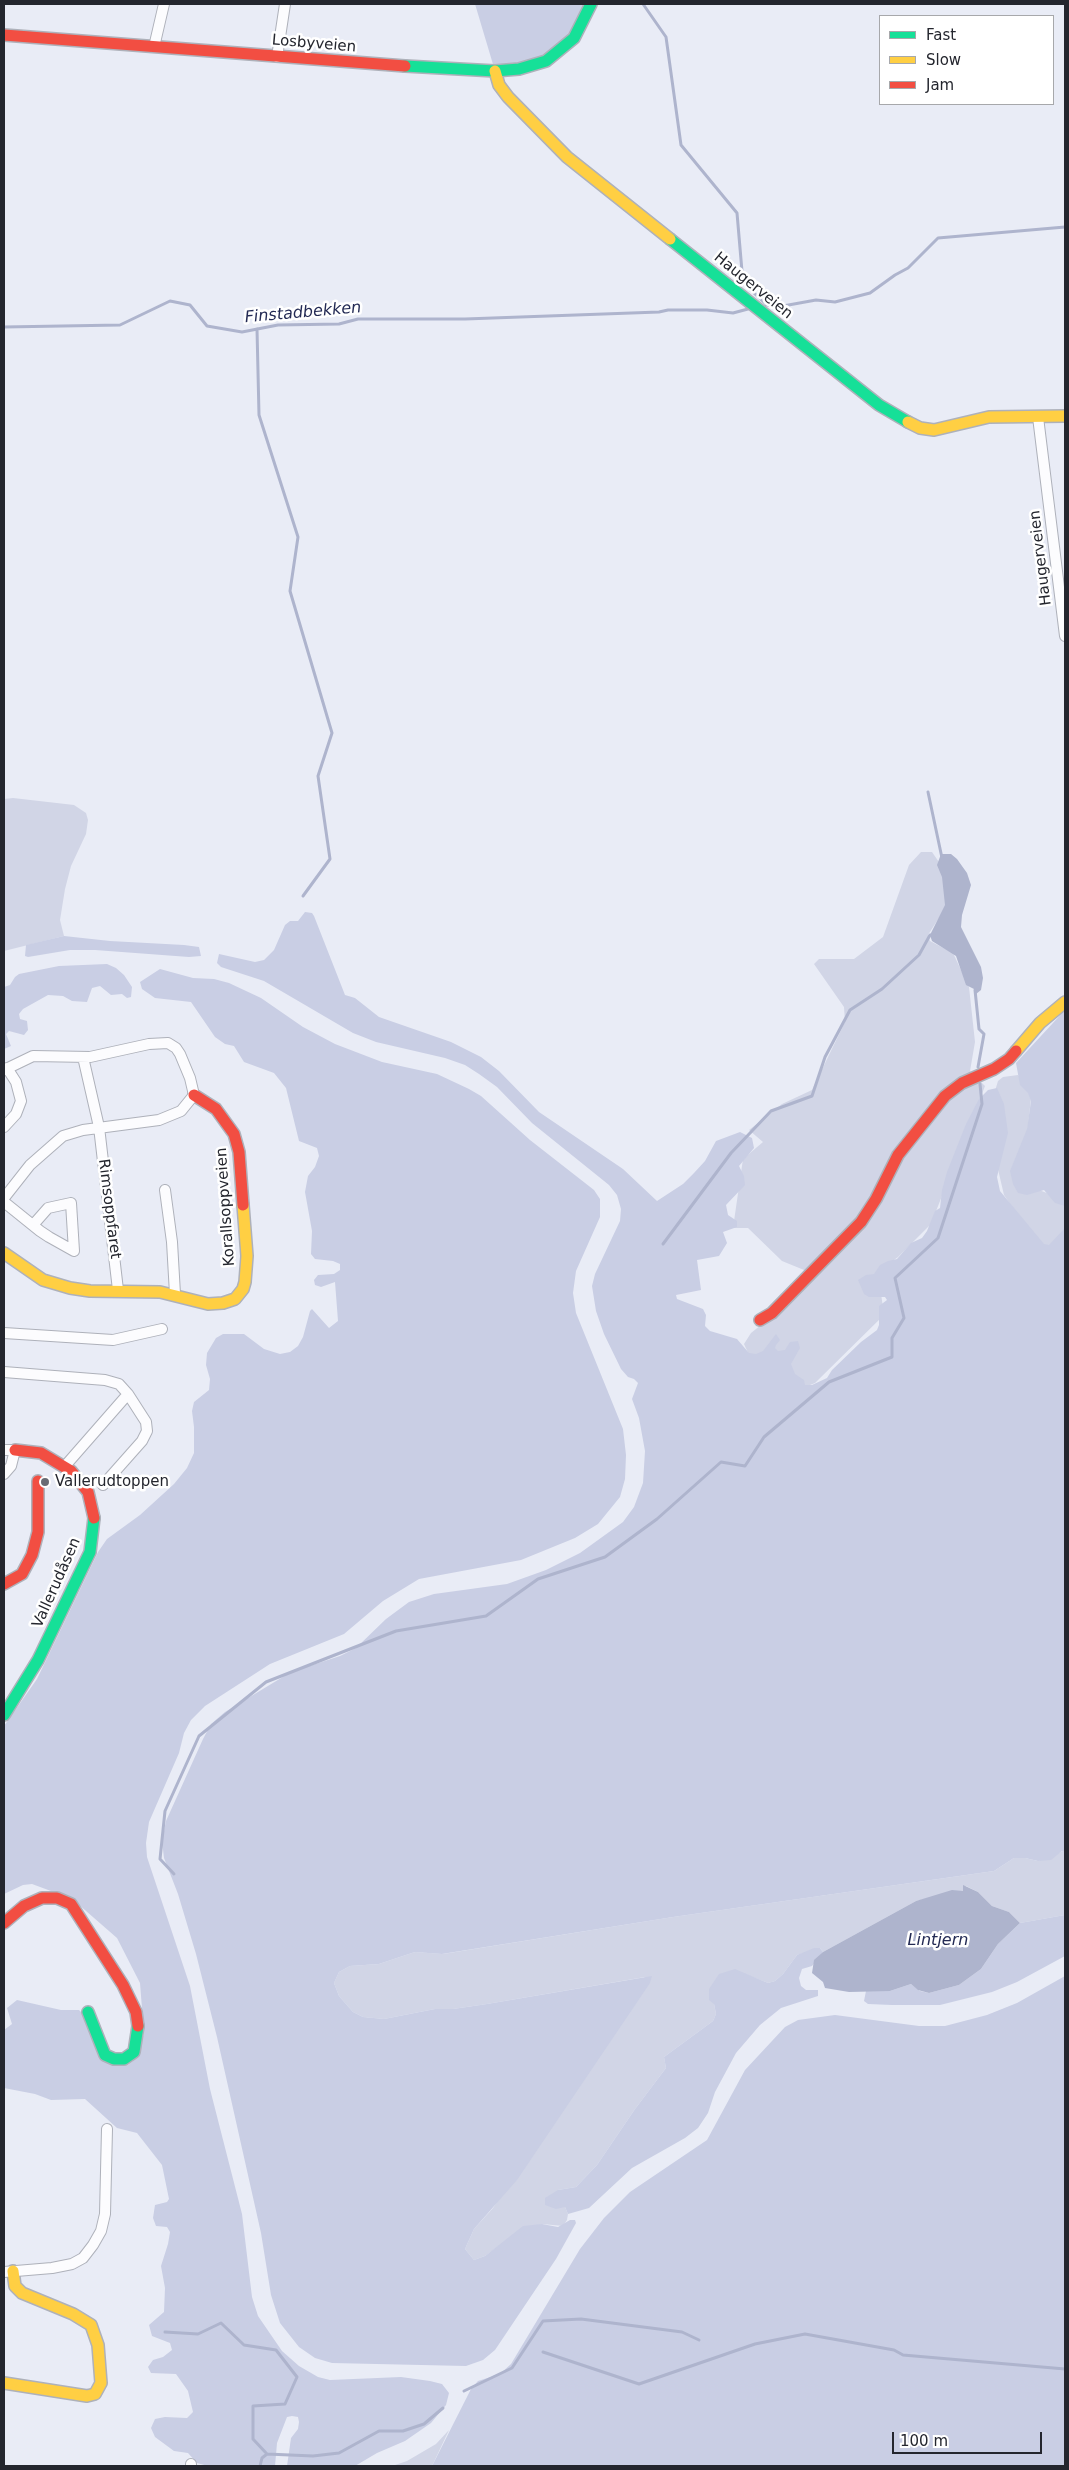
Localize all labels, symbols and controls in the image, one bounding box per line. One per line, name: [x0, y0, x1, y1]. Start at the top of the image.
legend: [879, 15, 1054, 105]
text: Fast: [926, 26, 956, 44]
street label: Losbyveien: [271, 31, 357, 57]
text: Slow: [926, 51, 961, 69]
text: Jam: [926, 76, 954, 94]
street label: Haugerveien: [710, 249, 796, 323]
water label: Finstadbekken: [244, 298, 362, 328]
street label: Haugerveien: [1026, 509, 1056, 607]
street label: Korallsoppveien: [213, 1147, 239, 1267]
street label: Rimsoppfaret: [94, 1158, 124, 1260]
place label: Vallerudtoppen: [55, 1473, 169, 1491]
marker: Vallerudtoppen: [39, 1476, 51, 1488]
street label: Vallerudåsen: [29, 1535, 85, 1631]
water label: Lintjern: [908, 1931, 968, 1951]
scale bar: [894, 2422, 1044, 2454]
text: 100 m: [900, 2432, 948, 2450]

